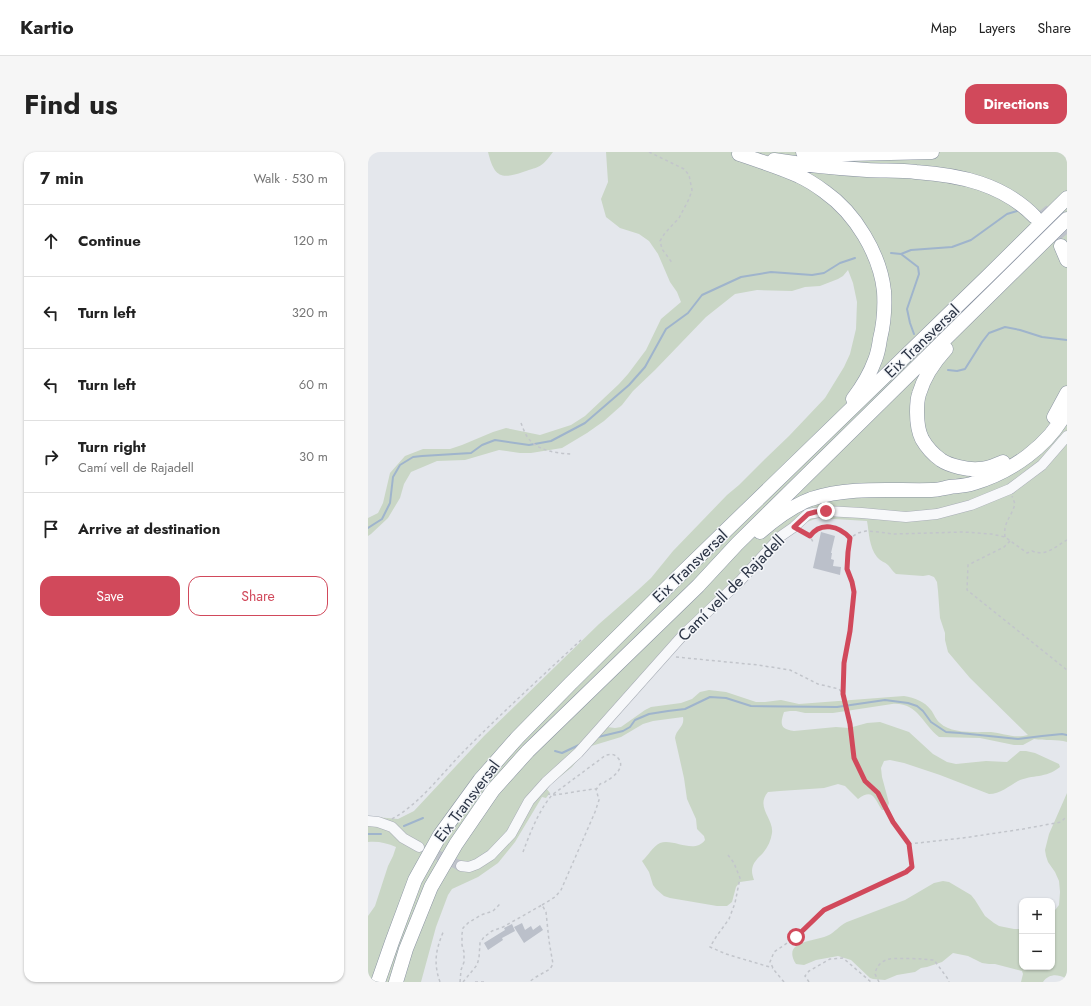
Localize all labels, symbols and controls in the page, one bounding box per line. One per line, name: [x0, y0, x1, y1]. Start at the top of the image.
text: Kartio: [20, 14, 74, 41]
text: Map: [931, 18, 957, 38]
text: Layers: [979, 18, 1015, 38]
text: Share: [1037, 18, 1071, 38]
text: Find us: [24, 84, 118, 125]
button: Directions: [965, 84, 1067, 124]
text: 7 min: [40, 166, 84, 190]
text: Walk · 530 m: [253, 169, 328, 188]
icon: ahead: [40, 230, 62, 252]
text: Continue: [78, 230, 141, 252]
text: 120 m: [293, 231, 328, 250]
street label: Eix Transversal: [879, 299, 965, 383]
icon: left: [40, 302, 62, 324]
text: Turn left: [78, 302, 136, 324]
text: 320 m: [292, 303, 328, 322]
icon: left: [40, 374, 62, 396]
text: Turn left: [78, 374, 136, 396]
text: 60 m: [299, 375, 328, 394]
text: Turn right: [78, 436, 146, 458]
icon: right: [40, 446, 62, 468]
text: 30 m: [299, 447, 328, 466]
text: Camí vell de Rajadell: [78, 458, 194, 477]
route end: [817, 502, 835, 520]
icon: arrive: [40, 518, 62, 540]
text: Arrive at destination: [78, 518, 220, 540]
street label: Eix Transversal: [647, 524, 733, 608]
street label: Camí vell de Rajadell: [672, 529, 790, 647]
button: Save: [40, 576, 180, 616]
button: Share: [188, 576, 328, 616]
street label: Eix Transversal: [429, 755, 505, 847]
map controls: [1019, 898, 1055, 970]
button: +: [1019, 898, 1055, 934]
route start: [787, 928, 805, 946]
button: −: [1019, 934, 1055, 970]

